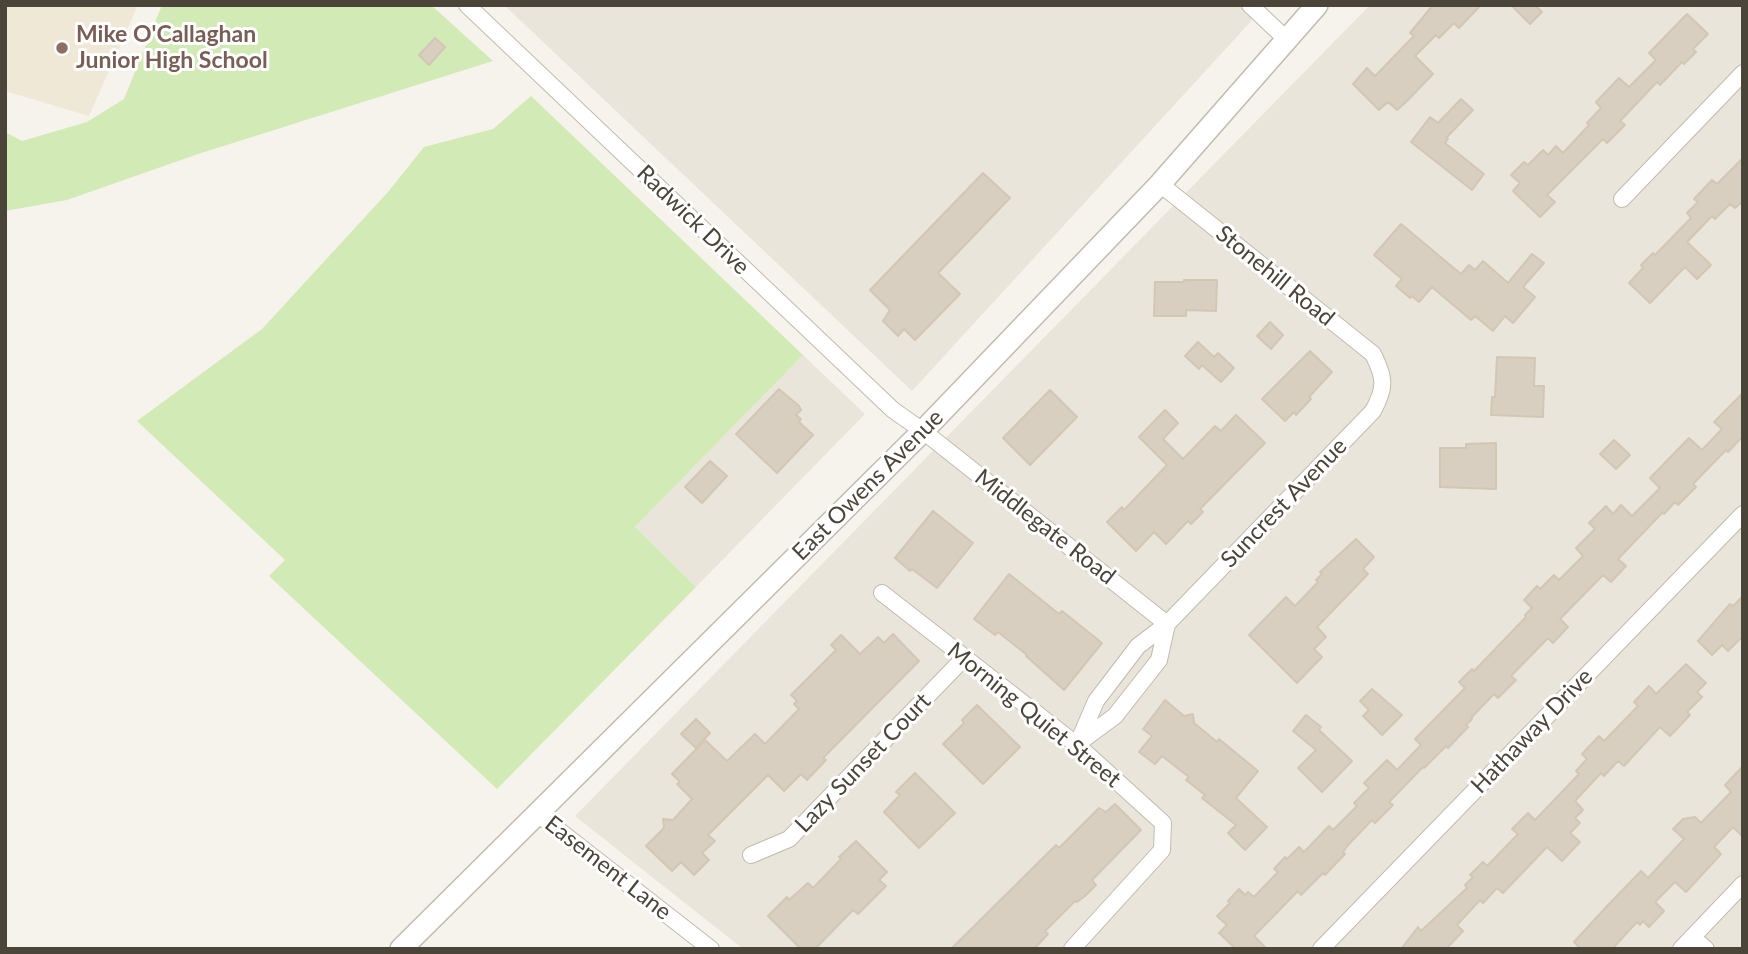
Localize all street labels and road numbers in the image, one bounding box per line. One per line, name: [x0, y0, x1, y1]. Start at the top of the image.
street label: Radwick Drive: [631, 160, 755, 280]
street label: Stonehill Road: [1210, 220, 1340, 332]
street label: East Owens Avenue: [787, 404, 949, 566]
street label: Suncrest Avenue: [1215, 433, 1353, 573]
street label: Middlegate Road: [969, 464, 1121, 590]
street label: Morning Quiet Street: [942, 637, 1126, 793]
street label: Hathaway Drive: [1466, 663, 1598, 799]
street label: Lazy Sunset Court: [789, 688, 937, 838]
street label: Easement Lane: [539, 810, 677, 926]

